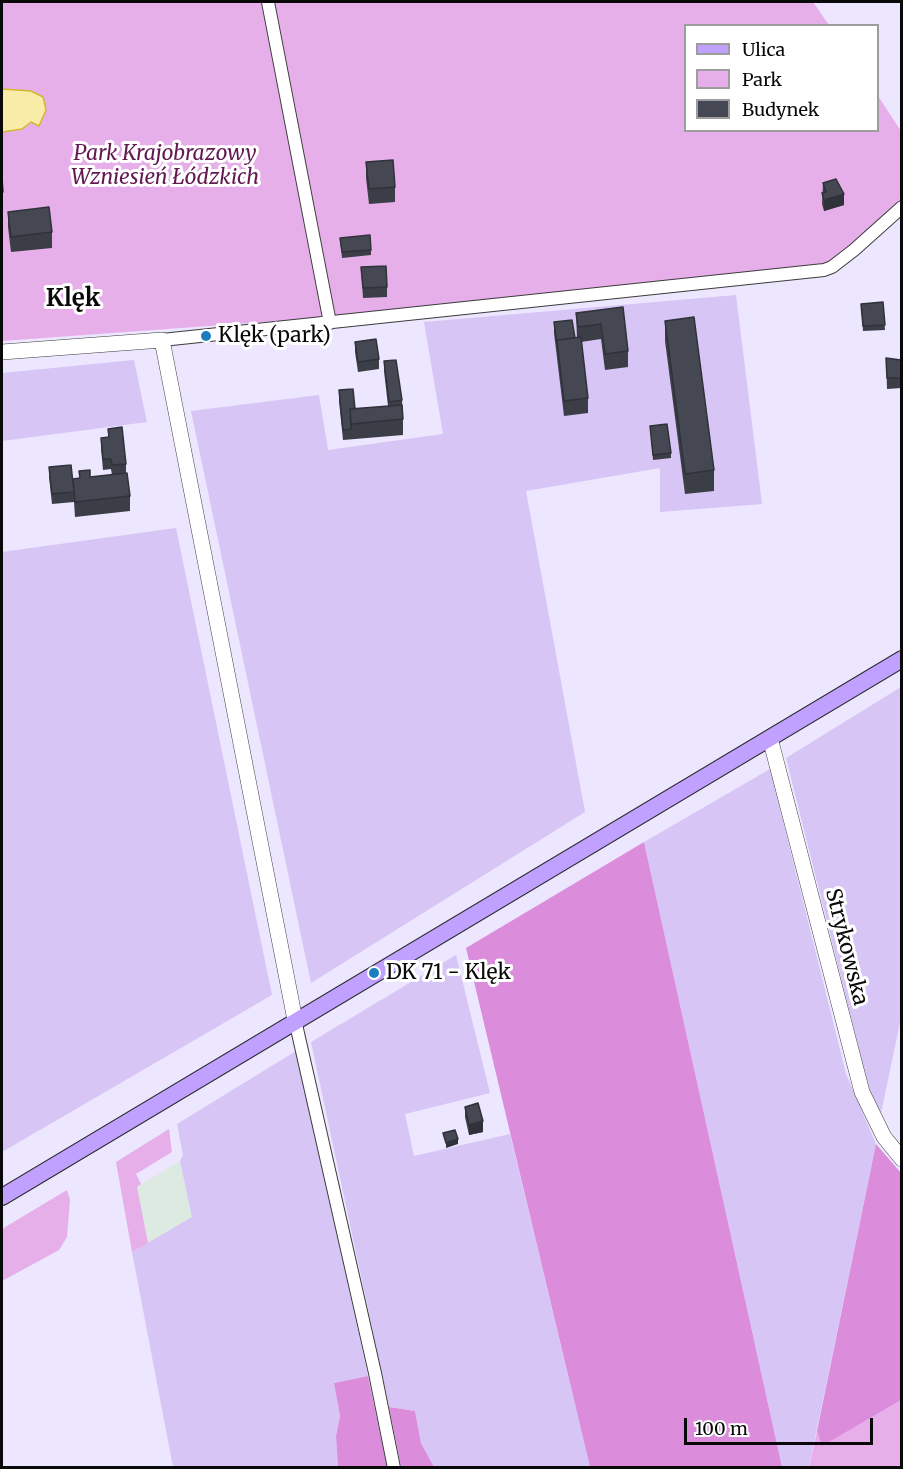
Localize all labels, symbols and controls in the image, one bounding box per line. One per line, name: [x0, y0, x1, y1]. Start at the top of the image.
legend: [684, 24, 879, 132]
text: Ulica: [742, 38, 785, 61]
text: Park: [742, 68, 782, 91]
text: Budynek: [742, 98, 819, 121]
park label: Park Krajobrazowy Wzniesień Łódzkich: [71, 141, 259, 191]
district label: Klęk: [46, 285, 100, 313]
place label: Klęk (park): [218, 323, 331, 349]
marker: Klęk (park): [199, 329, 213, 343]
street label: Strykowska: [819, 886, 873, 1008]
place label: DK 71 - Klęk: [386, 960, 511, 986]
marker: DK 71 - Klęk: [367, 966, 381, 980]
scale bar: [687, 1406, 876, 1444]
text: 100 m: [695, 1417, 748, 1440]

